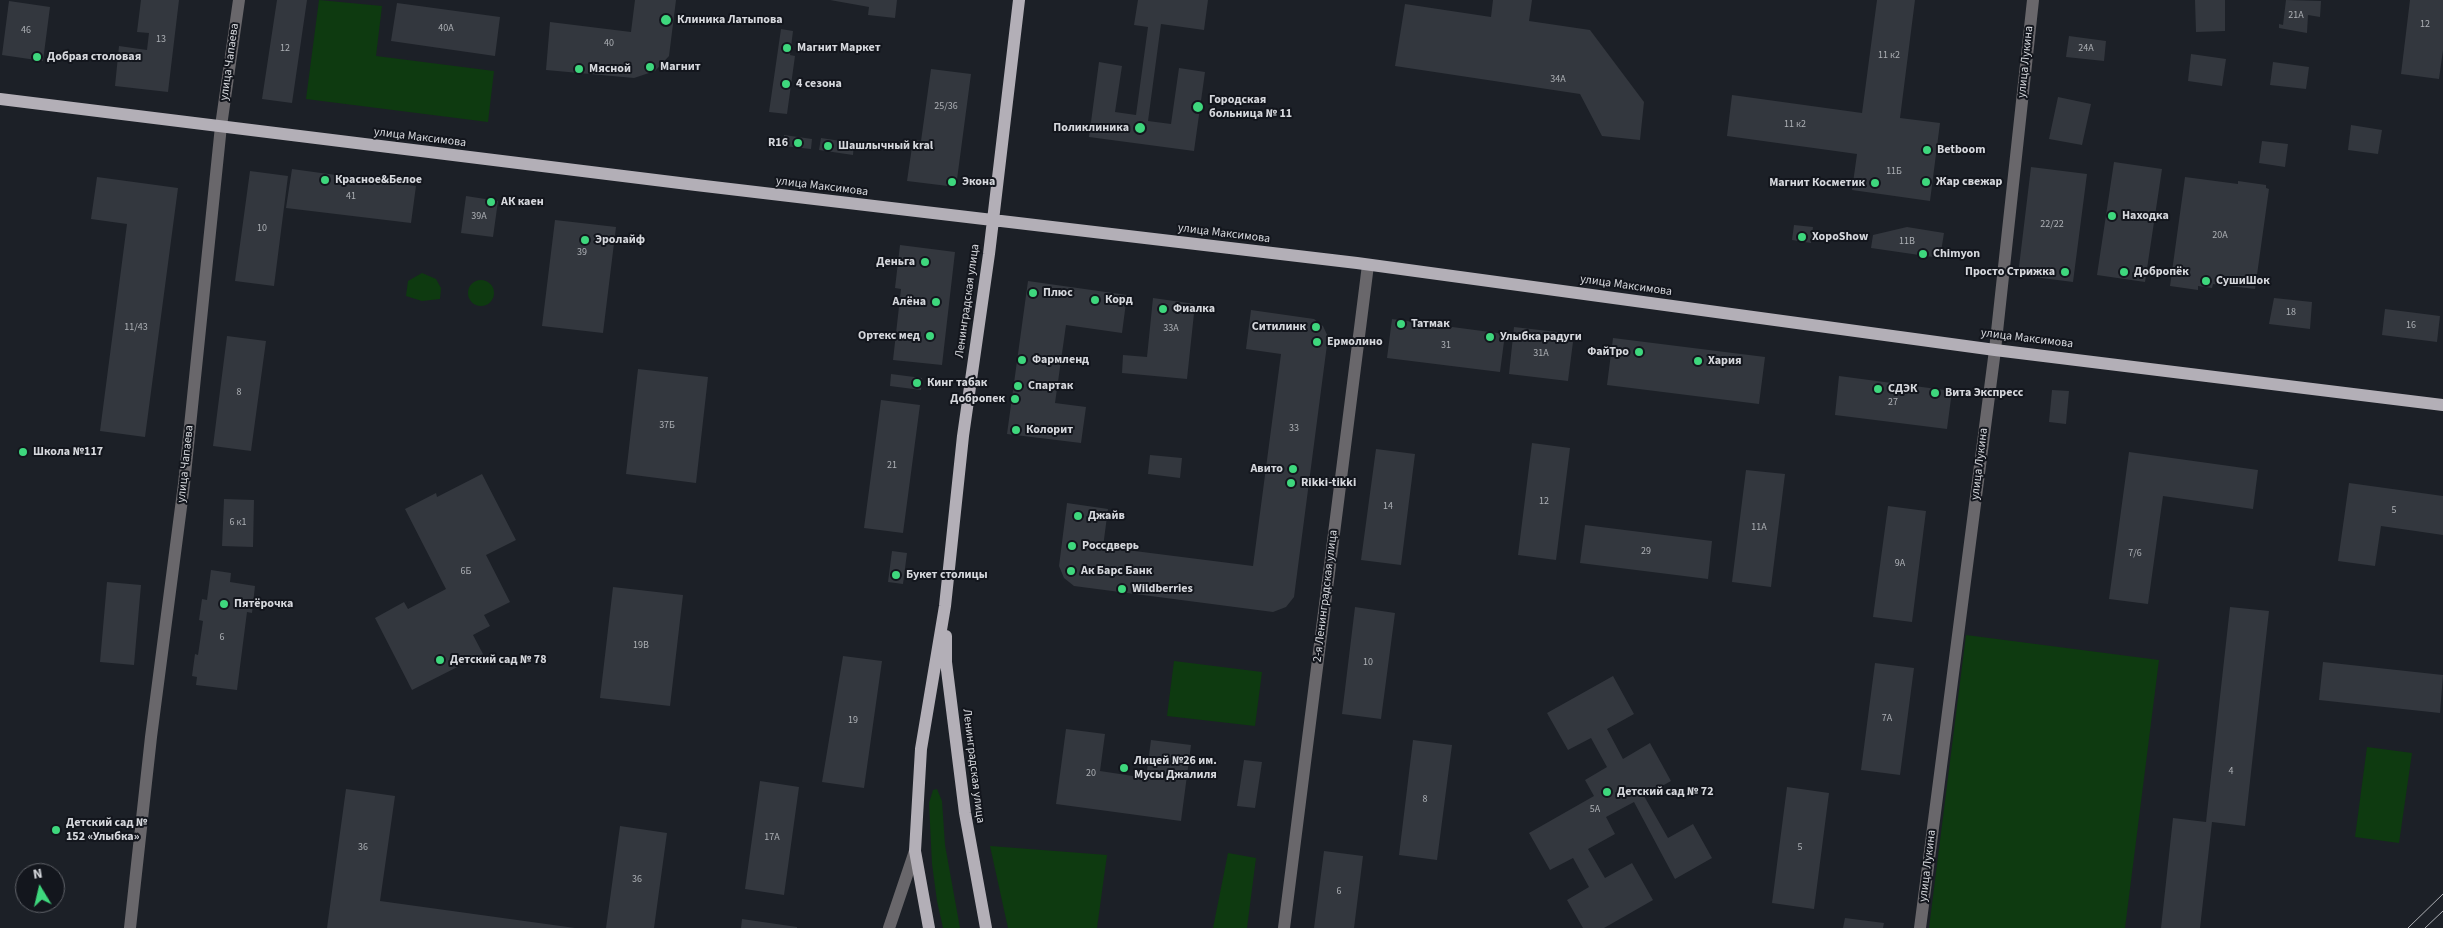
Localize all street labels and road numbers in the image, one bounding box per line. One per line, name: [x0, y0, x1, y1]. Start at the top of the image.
street label: улица Чапаева: [217, 22, 243, 102]
street label: улица Лукина: [2015, 25, 2037, 99]
street label: улица Максимова: [373, 125, 467, 151]
street label: улица Максимова: [775, 174, 869, 200]
street label: улица Максимова: [1177, 221, 1271, 247]
street label: Ленинградская улица: [953, 243, 983, 359]
street label: улица Максимова: [1579, 272, 1673, 300]
street label: улица Максимова: [1980, 326, 2074, 352]
street label: улица Чапаева: [175, 425, 197, 503]
street label: улица Лукина: [1968, 427, 1992, 501]
street label: 2-я Ленинградская улица: [1311, 529, 1341, 663]
street label: Ленинградская улица: [959, 708, 987, 824]
street label: улица Лукина: [1916, 829, 1940, 903]

